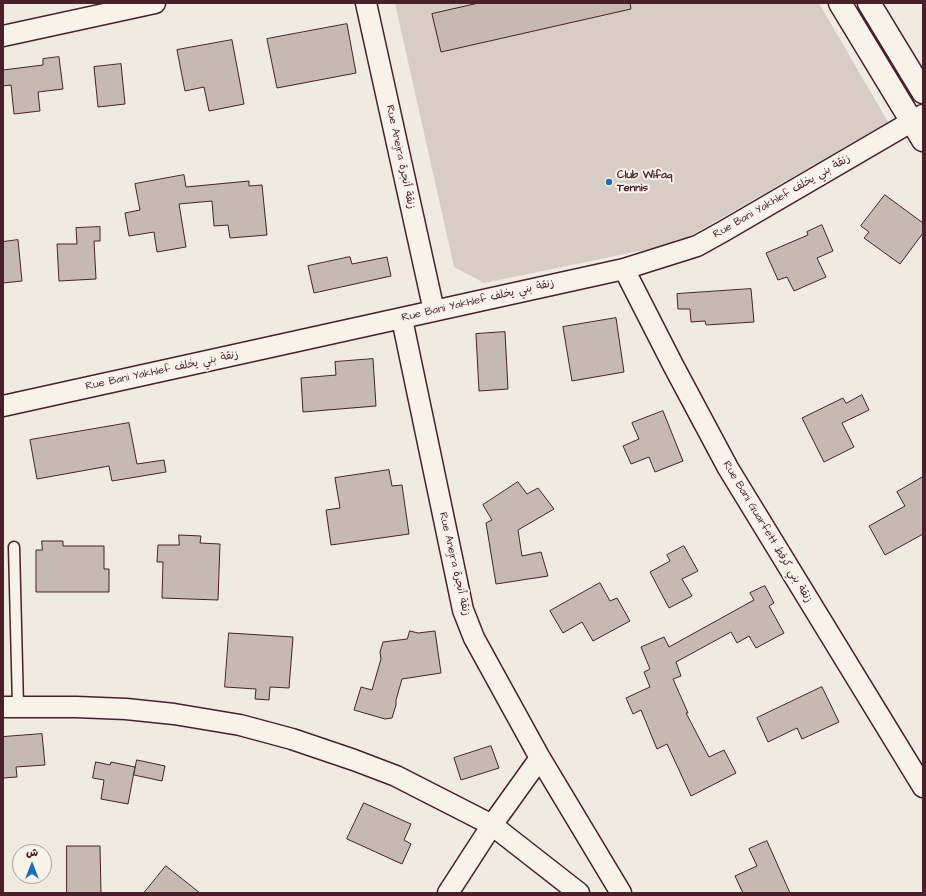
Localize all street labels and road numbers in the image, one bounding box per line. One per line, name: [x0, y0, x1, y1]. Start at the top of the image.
street label: Rue Anejra زنقة أنجرة: [383, 104, 417, 210]
street label: Rue Bani Yakhlef زنقة بني يخلف: [711, 152, 853, 242]
street label: Rue Bani Yakhlef زنقة بني يخلف: [400, 277, 556, 325]
street label: Rue Bani Yakhlef زنقة بني يخلف: [84, 348, 240, 394]
street label: Rue Bani Guarfett زنقة بني كرفط: [719, 459, 815, 605]
street label: Rue Anejra زنقة أنجرة: [436, 511, 472, 617]

